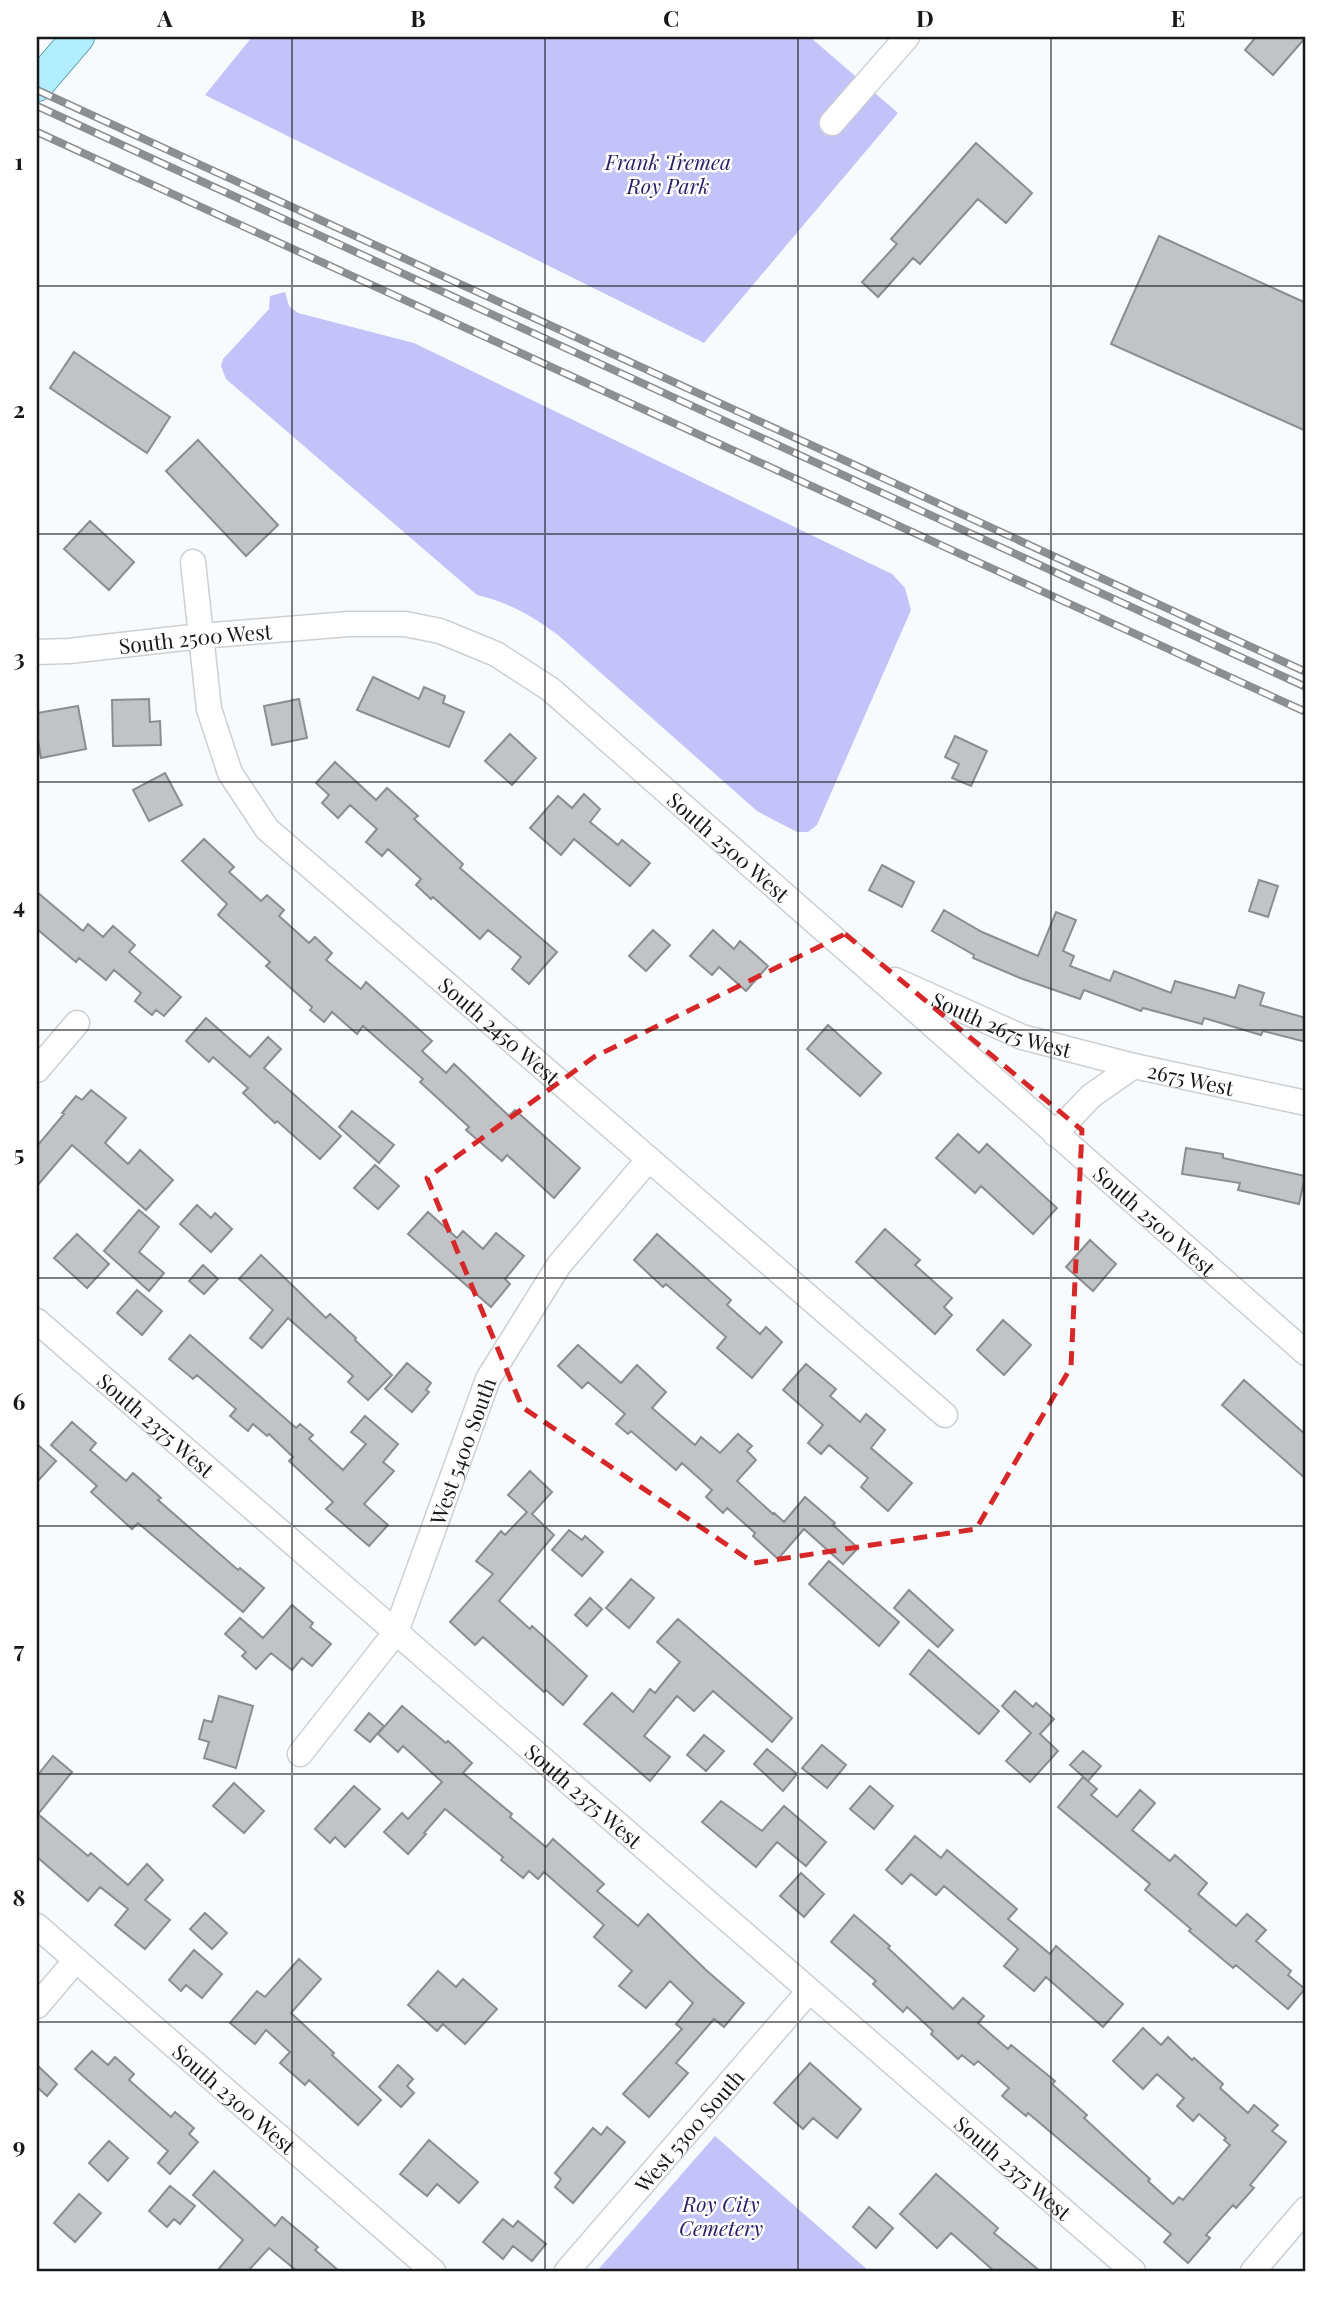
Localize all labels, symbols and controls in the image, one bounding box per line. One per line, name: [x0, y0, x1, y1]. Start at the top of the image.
text: A: [156, 2, 173, 33]
text: B: [410, 2, 426, 33]
text: C: [663, 2, 679, 33]
text: D: [916, 2, 934, 33]
text: E: [1171, 2, 1185, 33]
text: 1: [15, 145, 24, 176]
park label: Frank Tremea Roy Park: [604, 147, 731, 199]
text: 2: [13, 393, 25, 424]
street label: South 2500 West: [117, 616, 273, 659]
text: 3: [13, 641, 25, 672]
street label: South 2500 West: [662, 785, 796, 908]
text: 4: [13, 889, 25, 920]
street label: South 2450 West: [433, 970, 567, 1091]
street label: South 2675 West: [928, 985, 1075, 1063]
street label: 2675 West: [1145, 1055, 1237, 1101]
text: 5: [14, 1137, 24, 1168]
street label: South 2500 West: [1088, 1159, 1222, 1282]
street label: South 2375 West: [92, 1366, 221, 1483]
street label: West 5400 South: [422, 1373, 502, 1529]
text: 6: [13, 1385, 26, 1416]
text: 7: [14, 1633, 25, 1664]
street label: South 2375 West: [520, 1737, 649, 1854]
text: 8: [13, 1881, 25, 1912]
street label: South 2300 West: [167, 2037, 302, 2160]
street label: West 5300 South: [627, 2063, 750, 2198]
street label: South 2375 West: [949, 2109, 1078, 2226]
text: 9: [13, 2129, 25, 2160]
park label: Roy City Cemetery: [679, 2189, 763, 2241]

